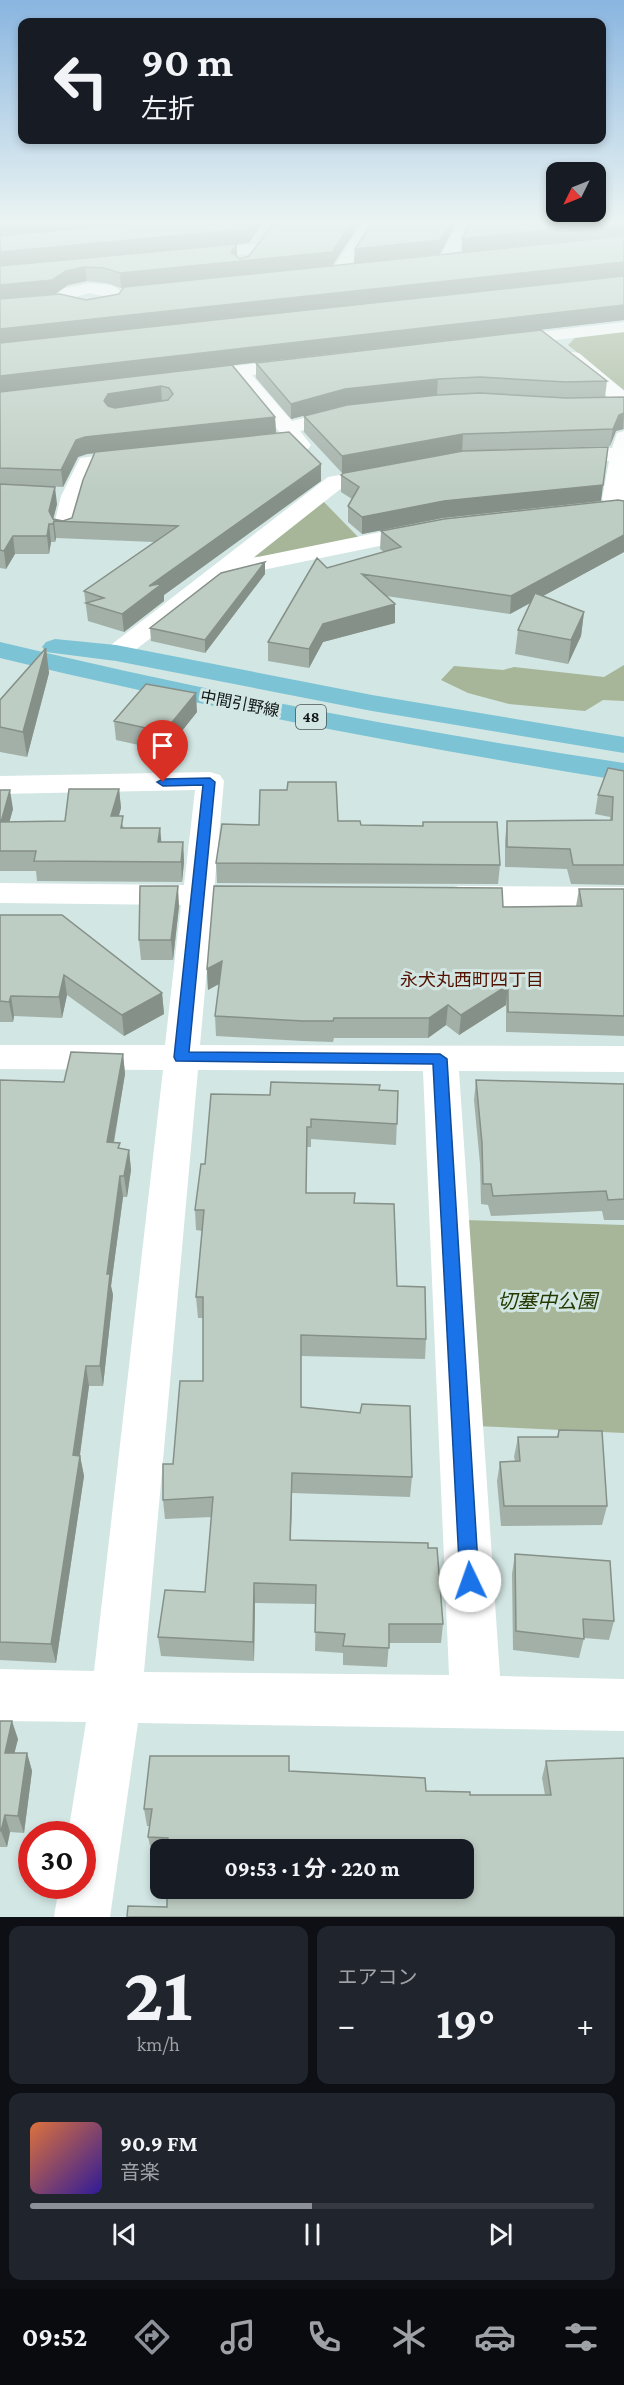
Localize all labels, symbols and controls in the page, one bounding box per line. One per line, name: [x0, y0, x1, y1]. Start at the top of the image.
text: 90 m: [141, 38, 233, 85]
icon: left: [42, 42, 120, 120]
text: 左折: [141, 94, 195, 124]
north arrow: [546, 162, 606, 222]
map controls: [546, 162, 606, 222]
street label: 中間引野線: [199, 688, 281, 719]
road number: 48: [296, 705, 326, 729]
pin: [137, 720, 188, 782]
icon: arrive: [146, 729, 179, 762]
district label: 永犬丸西町四丁目: [400, 970, 544, 990]
park label: 切塞中公園: [497, 1290, 600, 1312]
position arrow: [438, 1549, 502, 1613]
speed limit sign: 30: [18, 1821, 96, 1899]
text: 09:53 · 1 分 · 220 m: [224, 1856, 400, 1881]
text: 21: [124, 1950, 193, 2037]
text: エアコン: [338, 1966, 418, 1988]
text: 19°: [436, 1998, 495, 2048]
text: −: [338, 2006, 355, 2043]
text: +: [577, 2006, 594, 2043]
text: km/h: [137, 2033, 180, 2055]
text: 90.9 FM: [120, 2131, 198, 2156]
text: 音楽: [120, 2161, 160, 2183]
icon: previous: [108, 2218, 141, 2251]
icon: pause: [296, 2218, 329, 2251]
icon: next: [484, 2218, 517, 2251]
icon: directions: [131, 2316, 173, 2358]
icon: music: [217, 2316, 259, 2358]
icon: phone: [303, 2316, 345, 2358]
icon: climate: [388, 2316, 430, 2358]
icon: car: [474, 2316, 516, 2358]
icon: filters: [560, 2316, 602, 2358]
text: 09:52: [22, 2322, 87, 2352]

